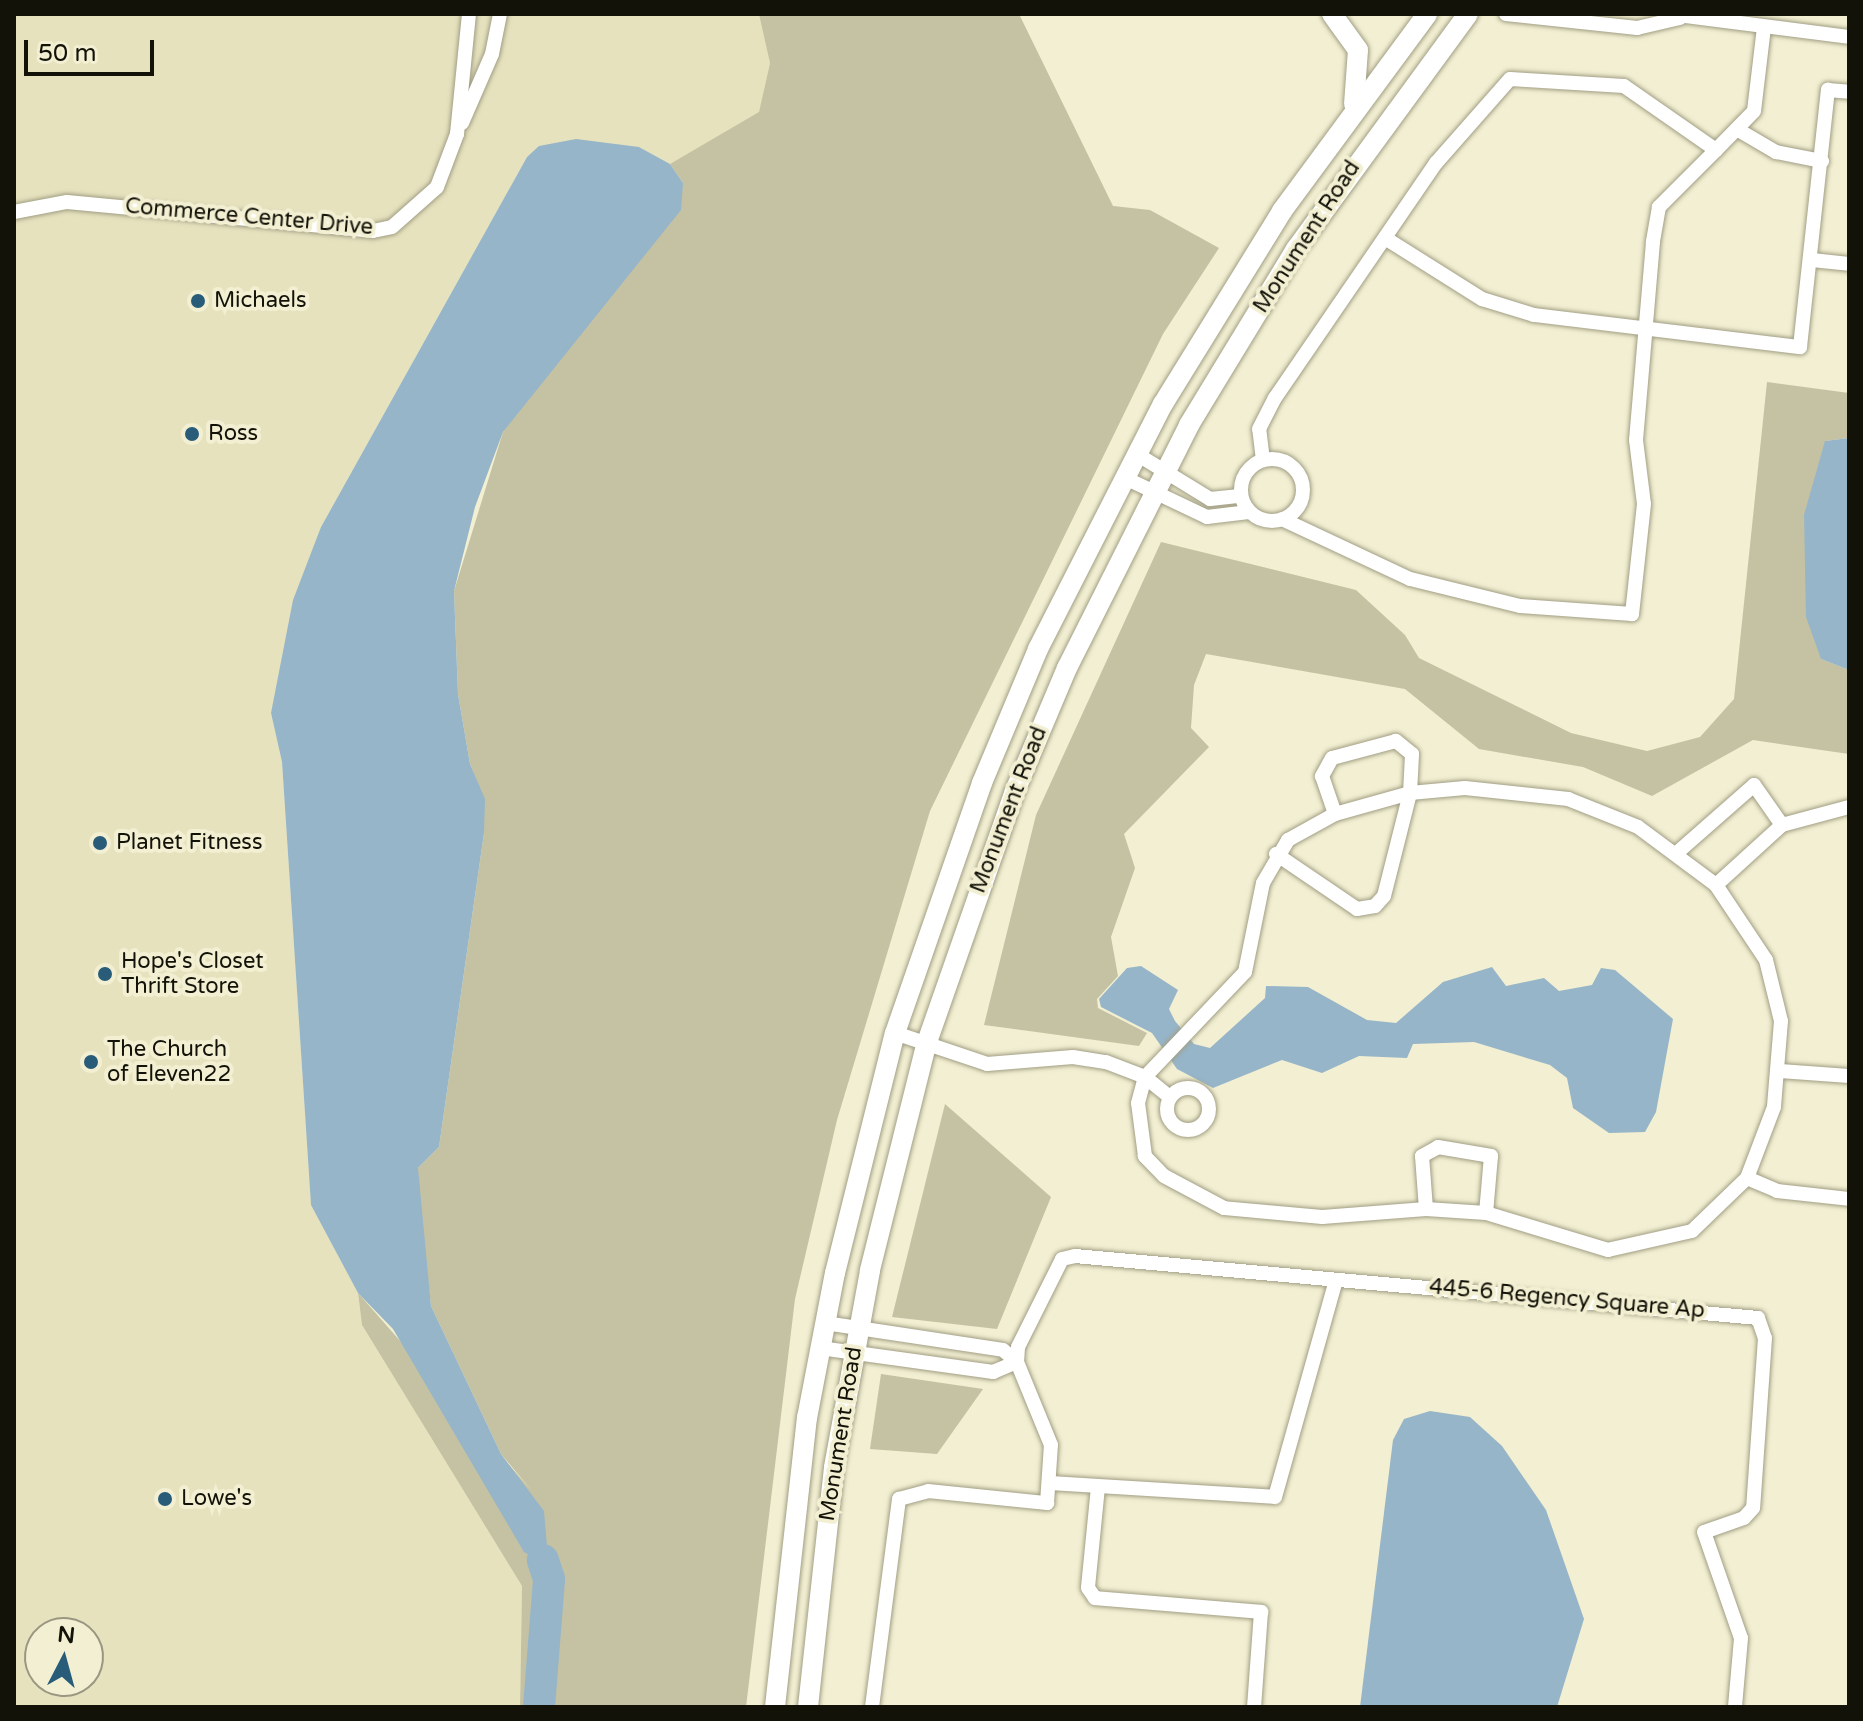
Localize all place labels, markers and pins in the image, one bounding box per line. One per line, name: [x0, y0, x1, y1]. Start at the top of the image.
place label: Michaels: [214, 288, 306, 314]
marker: Michaels: [189, 292, 207, 310]
place label: Ross: [208, 421, 258, 447]
marker: Ross: [183, 425, 201, 443]
place label: Planet Fitness: [116, 830, 262, 856]
marker: Planet Fitness: [91, 834, 109, 852]
place label: Hope's Closet Thrift Store: [121, 948, 264, 1000]
marker: Hope's Closet Thrift Store: [96, 965, 114, 983]
place label: The Church of Eleven22: [107, 1036, 231, 1088]
marker: The Church of Eleven22: [82, 1053, 100, 1071]
place label: Lowe's: [181, 1486, 252, 1512]
marker: Lowe's: [156, 1490, 174, 1508]

